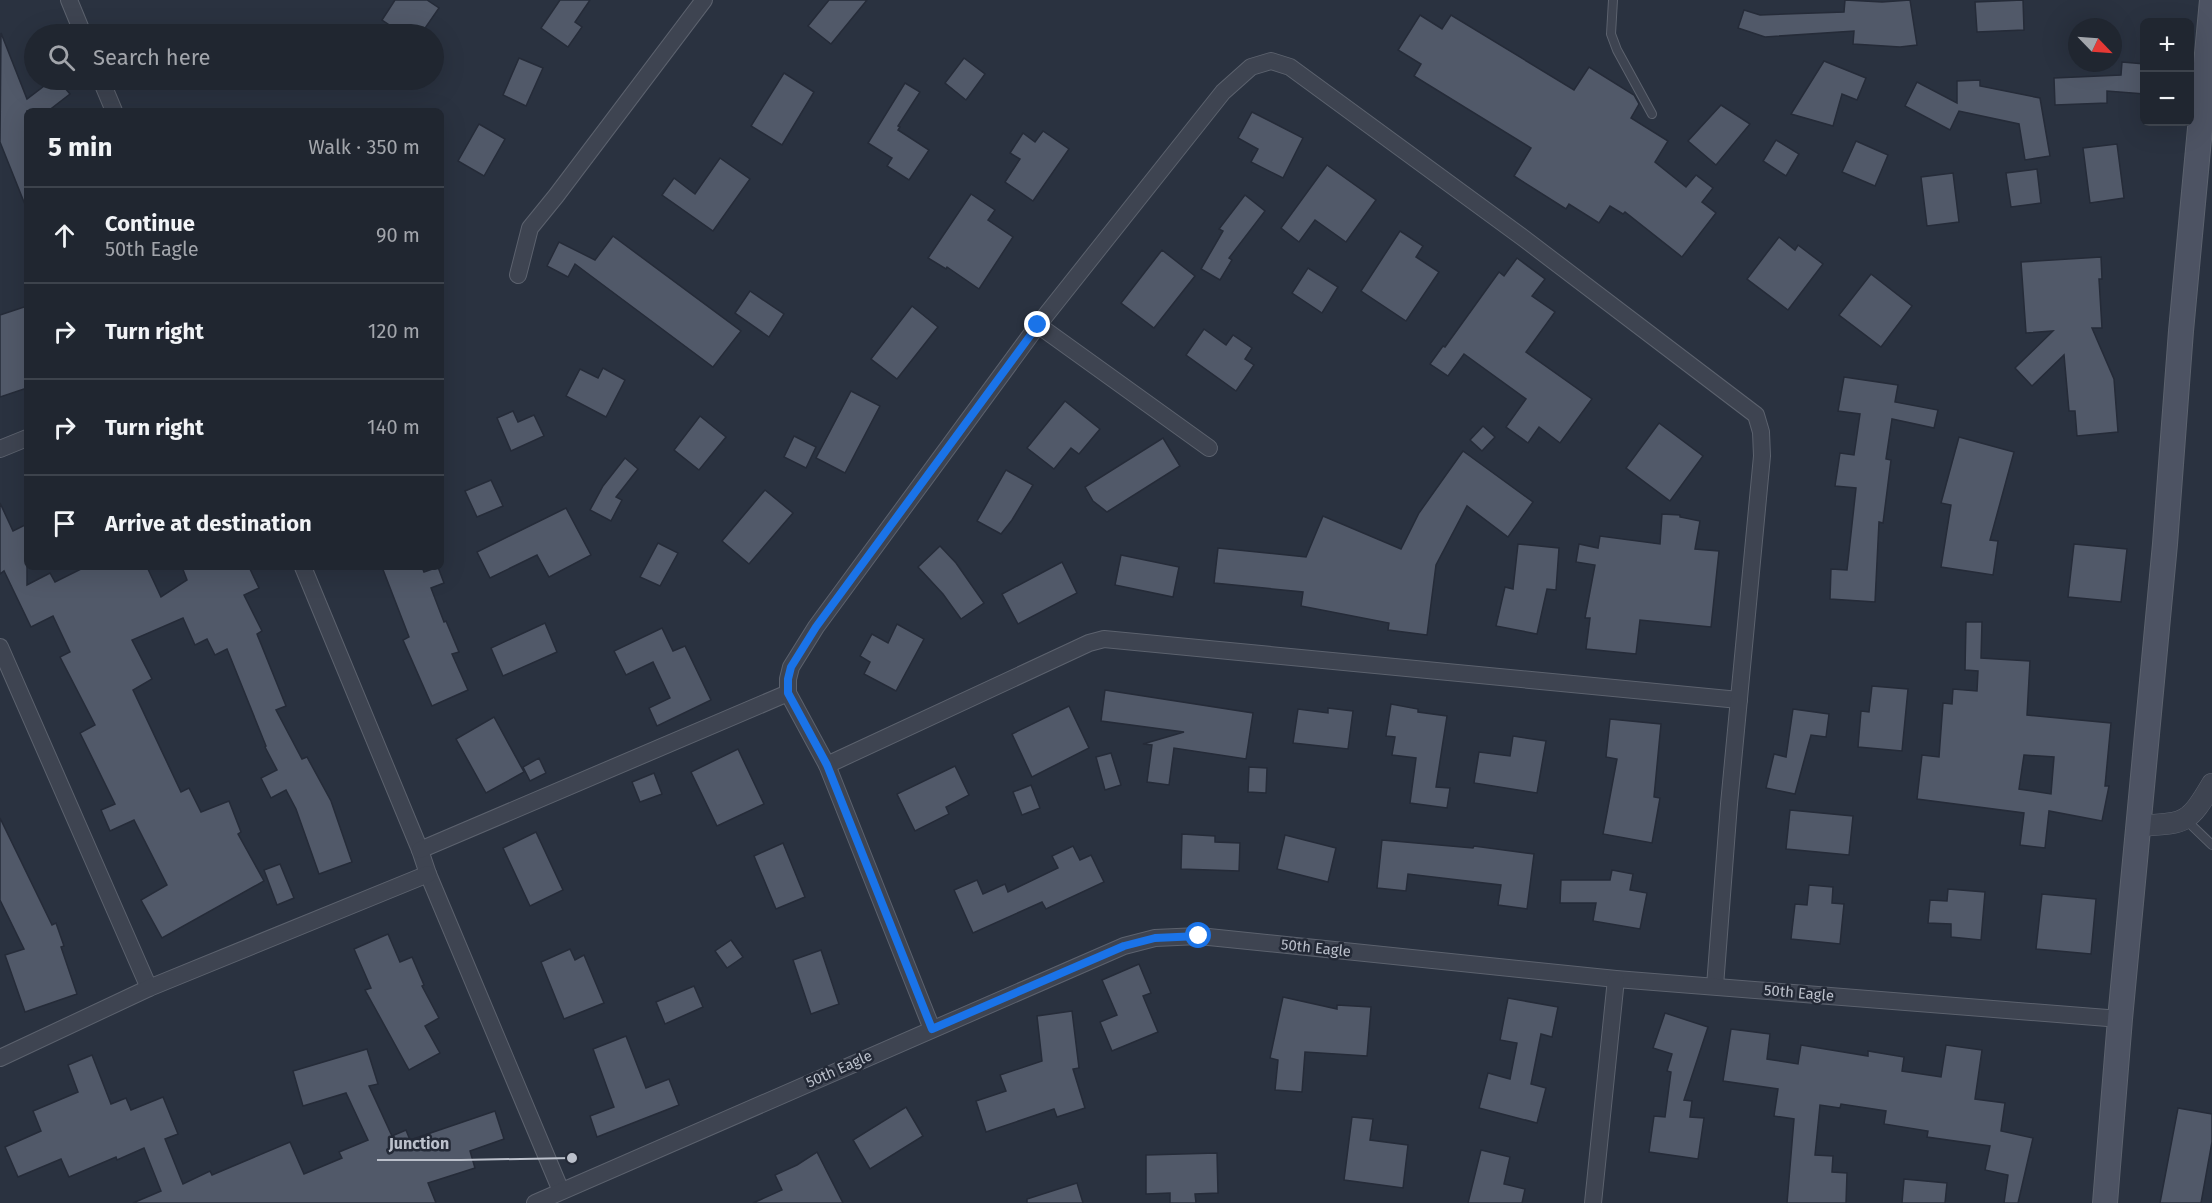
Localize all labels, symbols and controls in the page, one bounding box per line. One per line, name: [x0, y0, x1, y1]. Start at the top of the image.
north arrow: [2068, 18, 2122, 72]
map controls: [2140, 18, 2194, 126]
button: +: [2140, 18, 2194, 72]
search box: [24, 24, 444, 90]
icon: search: [45, 41, 78, 74]
text: Search here: [93, 44, 211, 71]
button: −: [2140, 72, 2194, 126]
text: 5 min: [48, 132, 112, 163]
text: Walk · 350 m: [308, 135, 420, 159]
text: Continue: [105, 210, 195, 237]
icon: ahead: [48, 219, 81, 252]
text: 90 m: [376, 223, 420, 247]
text: 50th Eagle: [105, 237, 199, 261]
route end: [1024, 311, 1050, 337]
icon: right: [48, 315, 81, 348]
text: Turn right: [105, 318, 204, 345]
text: 120 m: [368, 319, 420, 343]
icon: right: [48, 411, 81, 444]
text: Turn right: [105, 414, 204, 441]
text: 140 m: [367, 415, 420, 439]
icon: arrive: [48, 507, 81, 540]
text: Arrive at destination: [105, 510, 312, 537]
route start: [1185, 922, 1211, 948]
street label: 50th Eagle: [1280, 935, 1352, 961]
street label: 50th Eagle: [1763, 981, 1835, 1005]
street label: 50th Eagle: [803, 1046, 875, 1092]
callout: Junction: [377, 1126, 461, 1160]
text: Junction: [388, 1134, 449, 1153]

